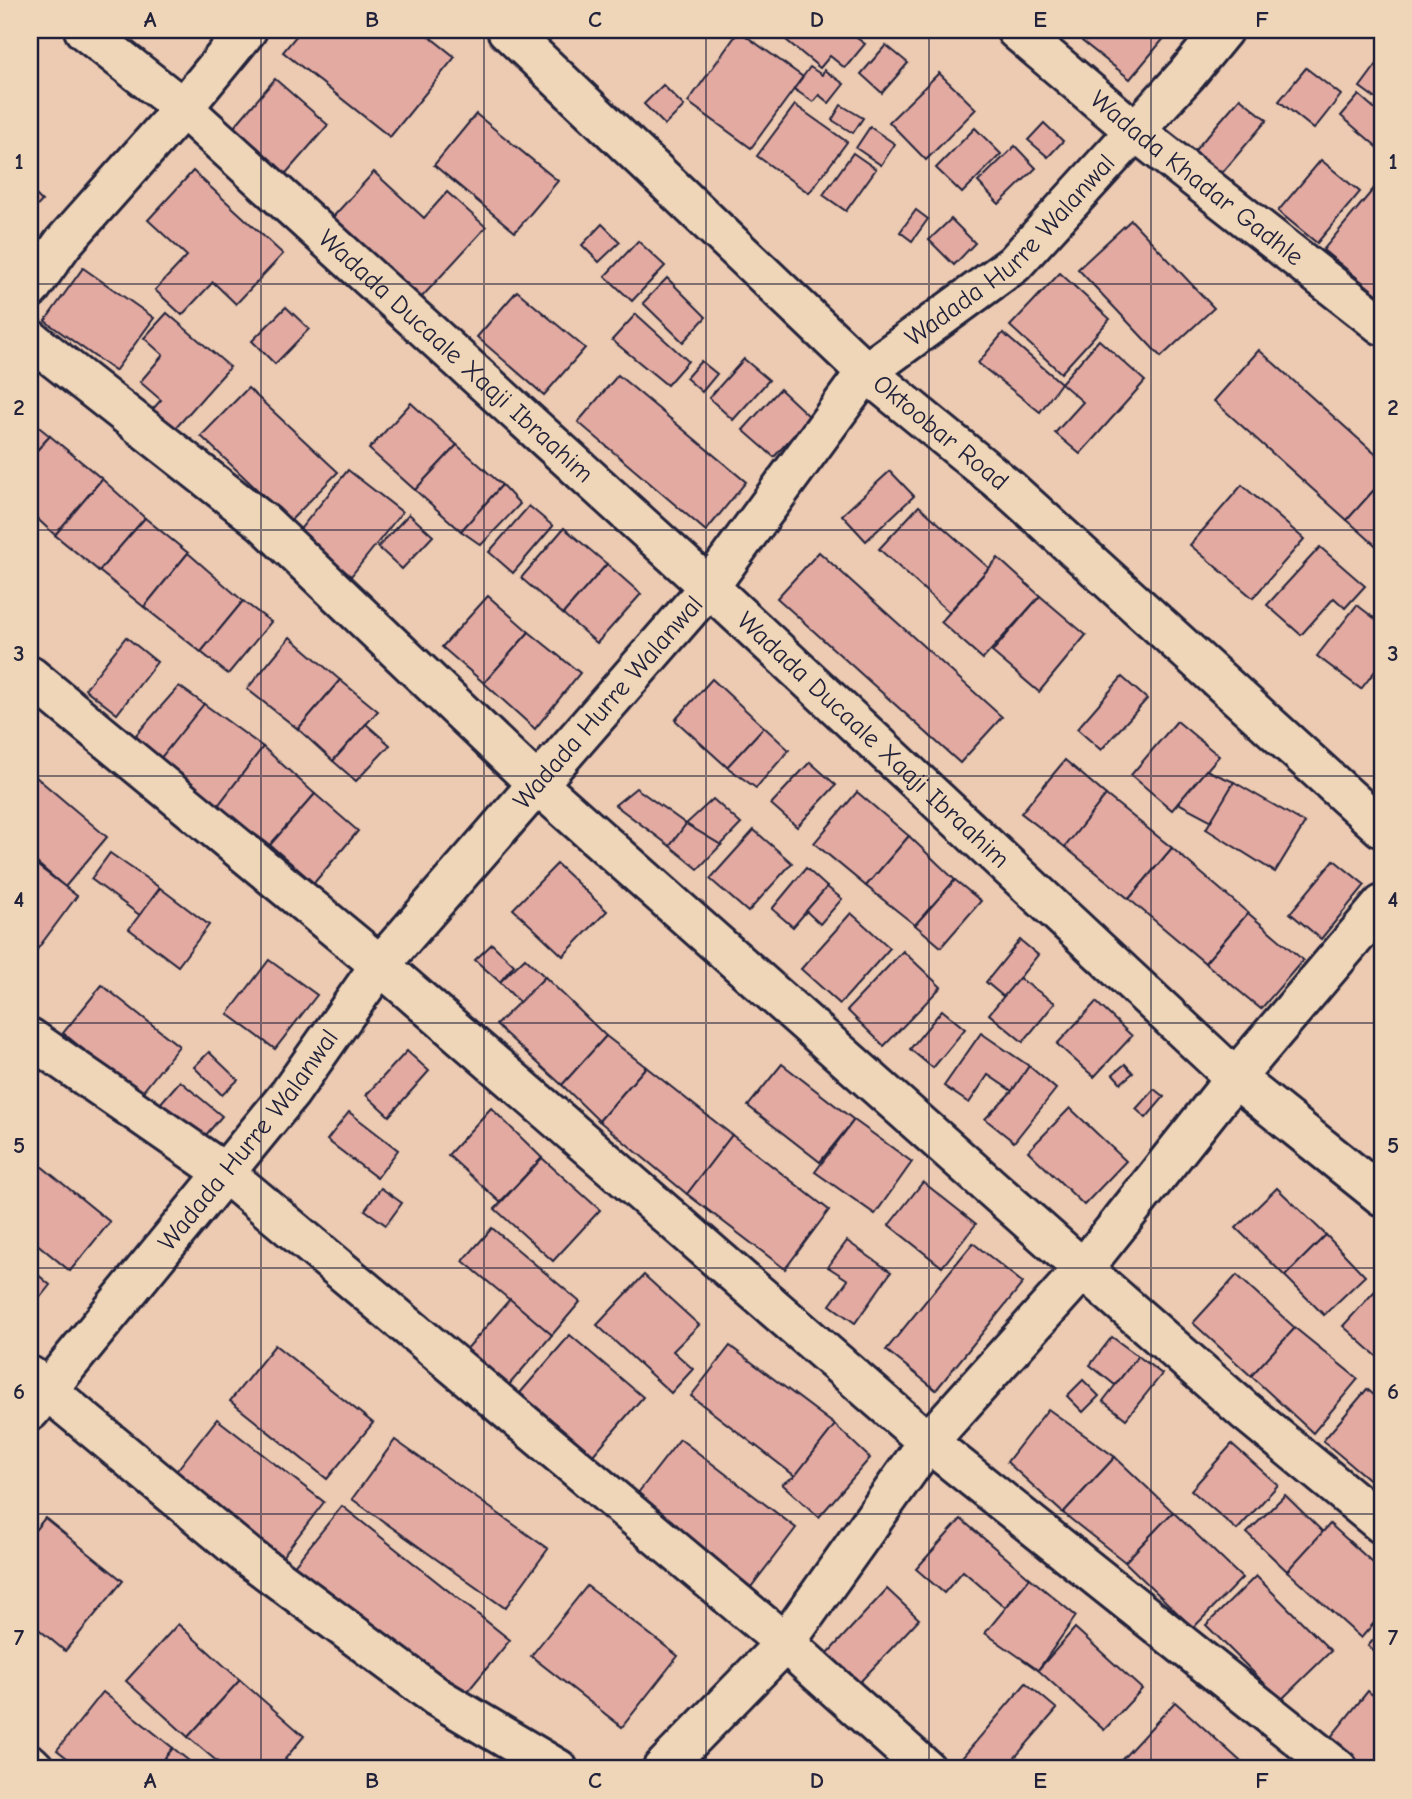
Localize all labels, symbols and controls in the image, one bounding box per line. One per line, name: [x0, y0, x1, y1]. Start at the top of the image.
text: A: [144, 6, 157, 33]
text: B: [365, 6, 379, 33]
text: C: [588, 6, 602, 33]
text: D: [810, 6, 824, 33]
text: E: [1033, 6, 1047, 33]
text: F: [1255, 6, 1269, 33]
street label: Wadada Khadar Gadhle: [1084, 85, 1309, 272]
text: 1: [14, 148, 24, 175]
street label: Wadada Hurre Walanwal: [900, 148, 1121, 353]
text: 1: [1388, 148, 1398, 175]
street label: Wadada Ducaale Xaaji Ibraahim: [312, 224, 599, 489]
street label: Oktoobar Road: [867, 369, 1014, 497]
text: 2: [13, 394, 25, 421]
text: 2: [1387, 394, 1399, 421]
street label: Wadada Hurre Walanwal: [507, 590, 709, 816]
street label: Wadada Ducaale Xaaji Ibraahim: [731, 606, 1015, 874]
text: 3: [13, 640, 25, 667]
text: 3: [1387, 640, 1399, 667]
text: 4: [14, 886, 25, 913]
text: 4: [1388, 886, 1399, 913]
street label: Wadada Hurre Walanwal: [152, 1024, 345, 1257]
text: 5: [13, 1132, 25, 1159]
text: 5: [1387, 1132, 1399, 1159]
text: 6: [13, 1378, 25, 1405]
text: 6: [1387, 1378, 1399, 1405]
text: 7: [14, 1624, 25, 1651]
text: 7: [1388, 1624, 1399, 1651]
text: A: [144, 1767, 157, 1794]
text: B: [365, 1767, 379, 1794]
text: C: [588, 1767, 602, 1794]
text: D: [810, 1767, 824, 1794]
text: E: [1033, 1767, 1047, 1794]
text: F: [1255, 1767, 1269, 1794]

